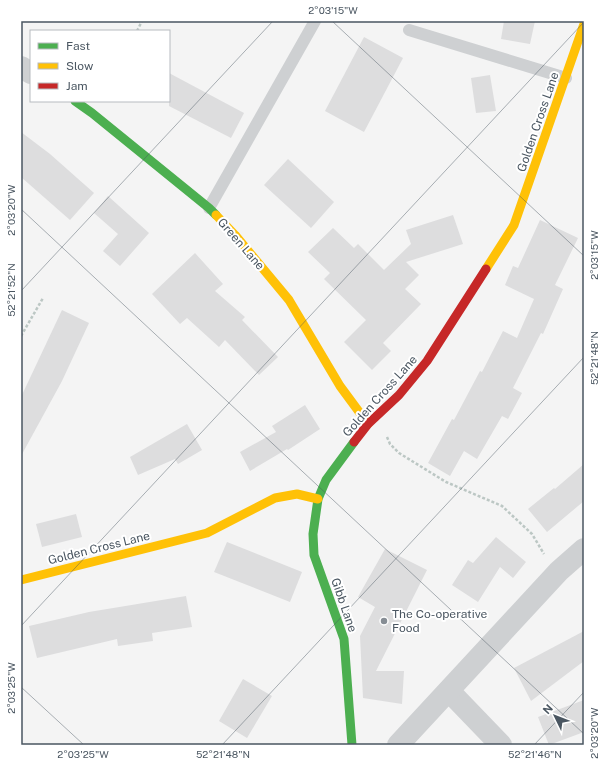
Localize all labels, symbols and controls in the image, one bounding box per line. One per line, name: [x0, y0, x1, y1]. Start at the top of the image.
text: 2°03'15"W: [308, 4, 358, 16]
legend: [30, 30, 170, 102]
text: Fast: [66, 39, 91, 53]
text: Slow: [66, 59, 94, 73]
street label: Golden Cross Lane: [514, 70, 562, 174]
text: Jam: [66, 79, 88, 93]
text: 2°03'20"W: [5, 184, 17, 236]
street label: Green Lane: [215, 215, 267, 273]
text: 2°03'15"W: [588, 230, 600, 280]
text: 52°21'52"N: [5, 263, 17, 317]
text: 52°21'48"N: [588, 331, 600, 385]
street label: Golden Cross Lane: [340, 352, 420, 439]
street label: Golden Cross Lane: [47, 529, 152, 567]
street label: Gibb Lane: [328, 576, 360, 634]
place label: The Co-operative Food: [392, 607, 488, 635]
marker: The Co-operative Food: [379, 616, 389, 626]
text: 2°03'25"W: [5, 662, 17, 714]
north arrow: [535, 696, 575, 736]
text: N: [540, 702, 555, 716]
text: 2°03'20"W: [588, 707, 600, 759]
text: 2°03'25"W: [57, 748, 109, 760]
text: 52°21'48"N: [196, 748, 250, 760]
text: 52°21'46"N: [508, 748, 562, 760]

